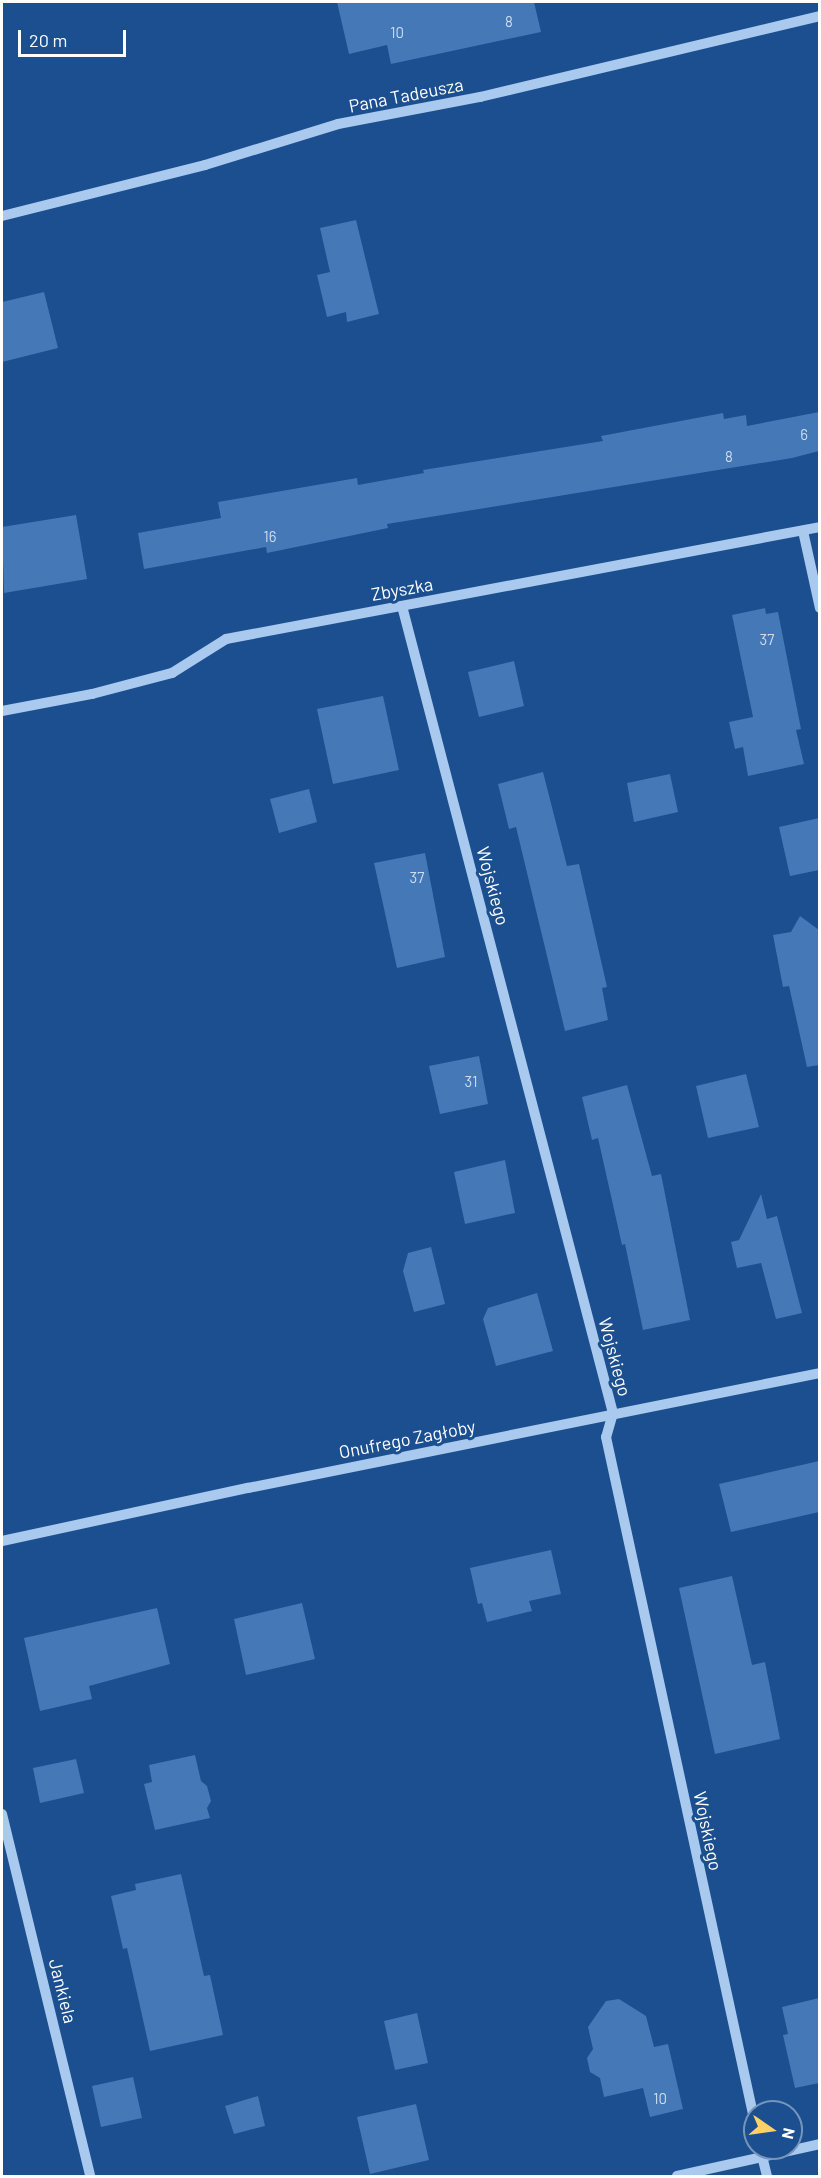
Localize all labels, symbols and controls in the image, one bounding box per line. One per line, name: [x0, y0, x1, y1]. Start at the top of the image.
house number: 8: [505, 13, 513, 31]
scale bar: [21, 18, 129, 56]
house number: 10: [390, 24, 404, 42]
text: 20 m: [29, 29, 67, 51]
street label: Pana Tadeusza: [347, 73, 465, 117]
house number: 6: [800, 426, 808, 444]
house number: 8: [725, 448, 733, 466]
house number: 16: [264, 528, 276, 546]
street label: Zbyszka: [370, 573, 434, 605]
house number: 37: [760, 631, 774, 649]
street label: Wojskiego: [472, 844, 514, 928]
house number: 37: [410, 869, 424, 887]
house number: 31: [465, 1073, 477, 1091]
street label: Wojskiego: [594, 1315, 636, 1399]
street label: Onufrego Zagłoby: [337, 1415, 477, 1463]
street label: Wojskiego: [689, 1789, 727, 1873]
street label: Jankiela: [45, 1956, 81, 2026]
house number: 10: [653, 2090, 667, 2108]
north arrow: [743, 2100, 803, 2160]
text: N: [779, 2126, 800, 2141]

